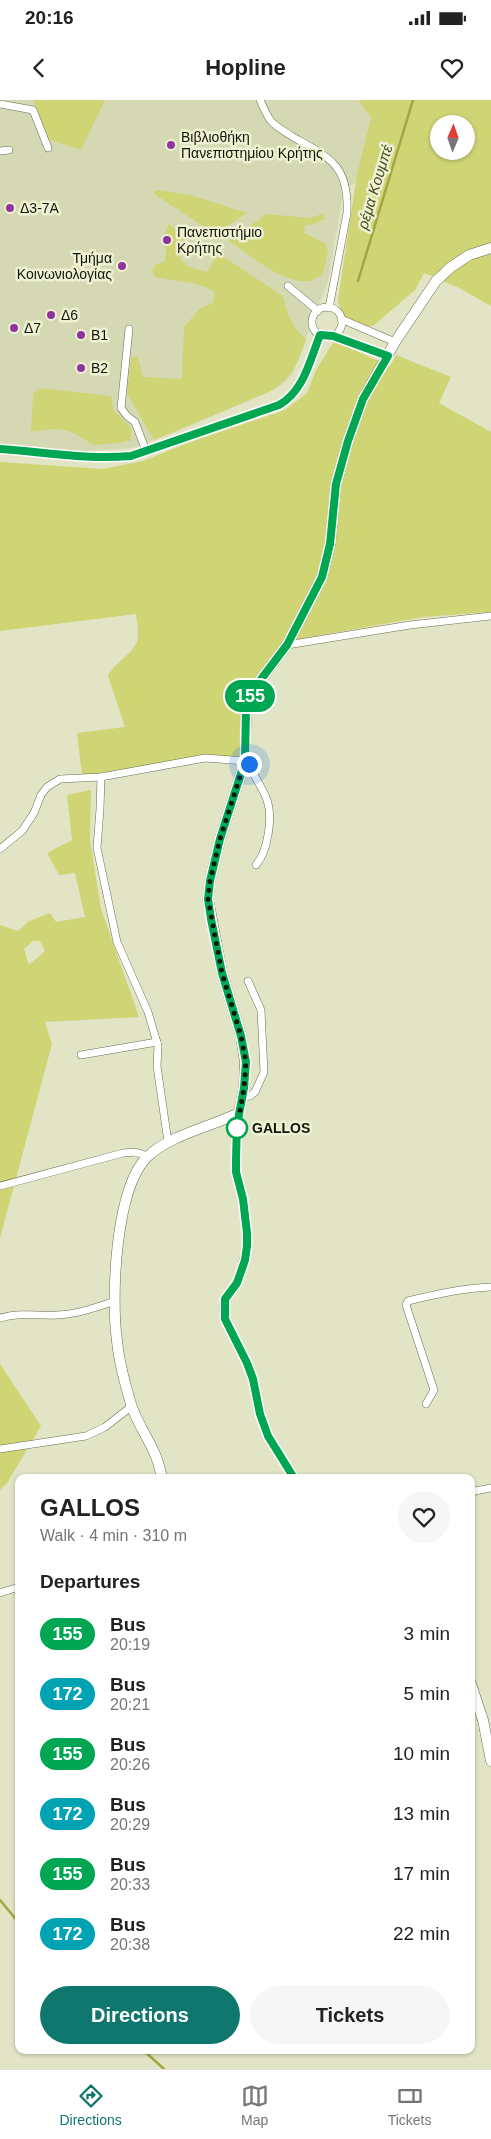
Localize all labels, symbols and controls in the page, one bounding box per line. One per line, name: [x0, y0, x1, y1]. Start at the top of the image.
text: 20:16: [25, 7, 74, 28]
icon: back: [25, 54, 53, 82]
icon: heart: [438, 54, 466, 82]
text: Hopline: [205, 55, 286, 80]
north arrow: [430, 115, 475, 160]
map controls: [430, 115, 475, 160]
place label: Βιβλιοθήκη Πανεπιστημίου Κρήτης: [181, 129, 323, 161]
marker: Βιβλιοθήκη Πανεπιστημίου Κρήτης: [165, 139, 177, 151]
water label: ρέμα Κουμπέ: [353, 142, 396, 232]
place label: Δ3-7Α: [20, 200, 60, 216]
marker: Δ3-7Α: [4, 202, 16, 214]
place label: Πανεπιστήμιο Κρήτης: [177, 224, 262, 256]
marker: Πανεπιστήμιο Κρήτης: [161, 234, 173, 246]
place label: Τμήμα Κοινωνιολογίας: [17, 250, 112, 282]
marker: Τμήμα Κοινωνιολογίας: [116, 260, 128, 272]
place label: Δ6: [61, 307, 78, 323]
marker: Δ6: [45, 309, 57, 321]
place label: Δ7: [24, 320, 41, 336]
marker: Δ7: [8, 322, 20, 334]
place label: Β1: [91, 327, 108, 343]
marker: Β1: [75, 329, 87, 341]
place label: Β2: [91, 360, 108, 376]
marker: Β2: [75, 362, 87, 374]
line badge: 155: [221, 680, 279, 712]
text: 155: [235, 686, 265, 706]
your location: [237, 752, 262, 777]
marker: GALLOS: [226, 1117, 248, 1139]
place label: GALLOS: [252, 1120, 310, 1136]
button: heart: [398, 1491, 450, 1543]
text: GALLOS: [40, 1494, 140, 1521]
text: Walk · 4 min · 310 m: [40, 1527, 187, 1544]
text: Departures: [40, 1571, 140, 1592]
text: Bus: [110, 1614, 146, 1635]
text: 3 min: [404, 1623, 450, 1644]
text: 155: [52, 1624, 83, 1644]
text: 20:19: [110, 1636, 150, 1653]
text: Bus: [110, 1674, 146, 1695]
text: 5 min: [404, 1683, 450, 1704]
text: 172: [52, 1684, 83, 1704]
text: 20:21: [110, 1696, 150, 1713]
text: Bus: [110, 1734, 146, 1755]
text: 10 min: [393, 1743, 450, 1764]
text: 155: [52, 1744, 83, 1764]
text: 20:26: [110, 1756, 150, 1773]
text: Bus: [110, 1794, 146, 1815]
text: 13 min: [393, 1803, 450, 1824]
text: 172: [52, 1804, 83, 1824]
text: 20:29: [110, 1816, 150, 1833]
text: Bus: [110, 1854, 146, 1875]
text: 17 min: [393, 1863, 450, 1884]
text: 155: [52, 1864, 83, 1884]
text: 20:33: [110, 1876, 150, 1893]
text: Bus: [110, 1914, 146, 1935]
text: 22 min: [393, 1923, 450, 1944]
text: 172: [52, 1924, 83, 1944]
text: 20:38: [110, 1936, 150, 1953]
button: Directions: [40, 1986, 240, 2044]
button: Tickets: [250, 1986, 450, 2044]
tab: Directions: [59, 2082, 122, 2128]
tab: Map: [241, 2082, 269, 2128]
tab: Tickets: [388, 2082, 432, 2128]

